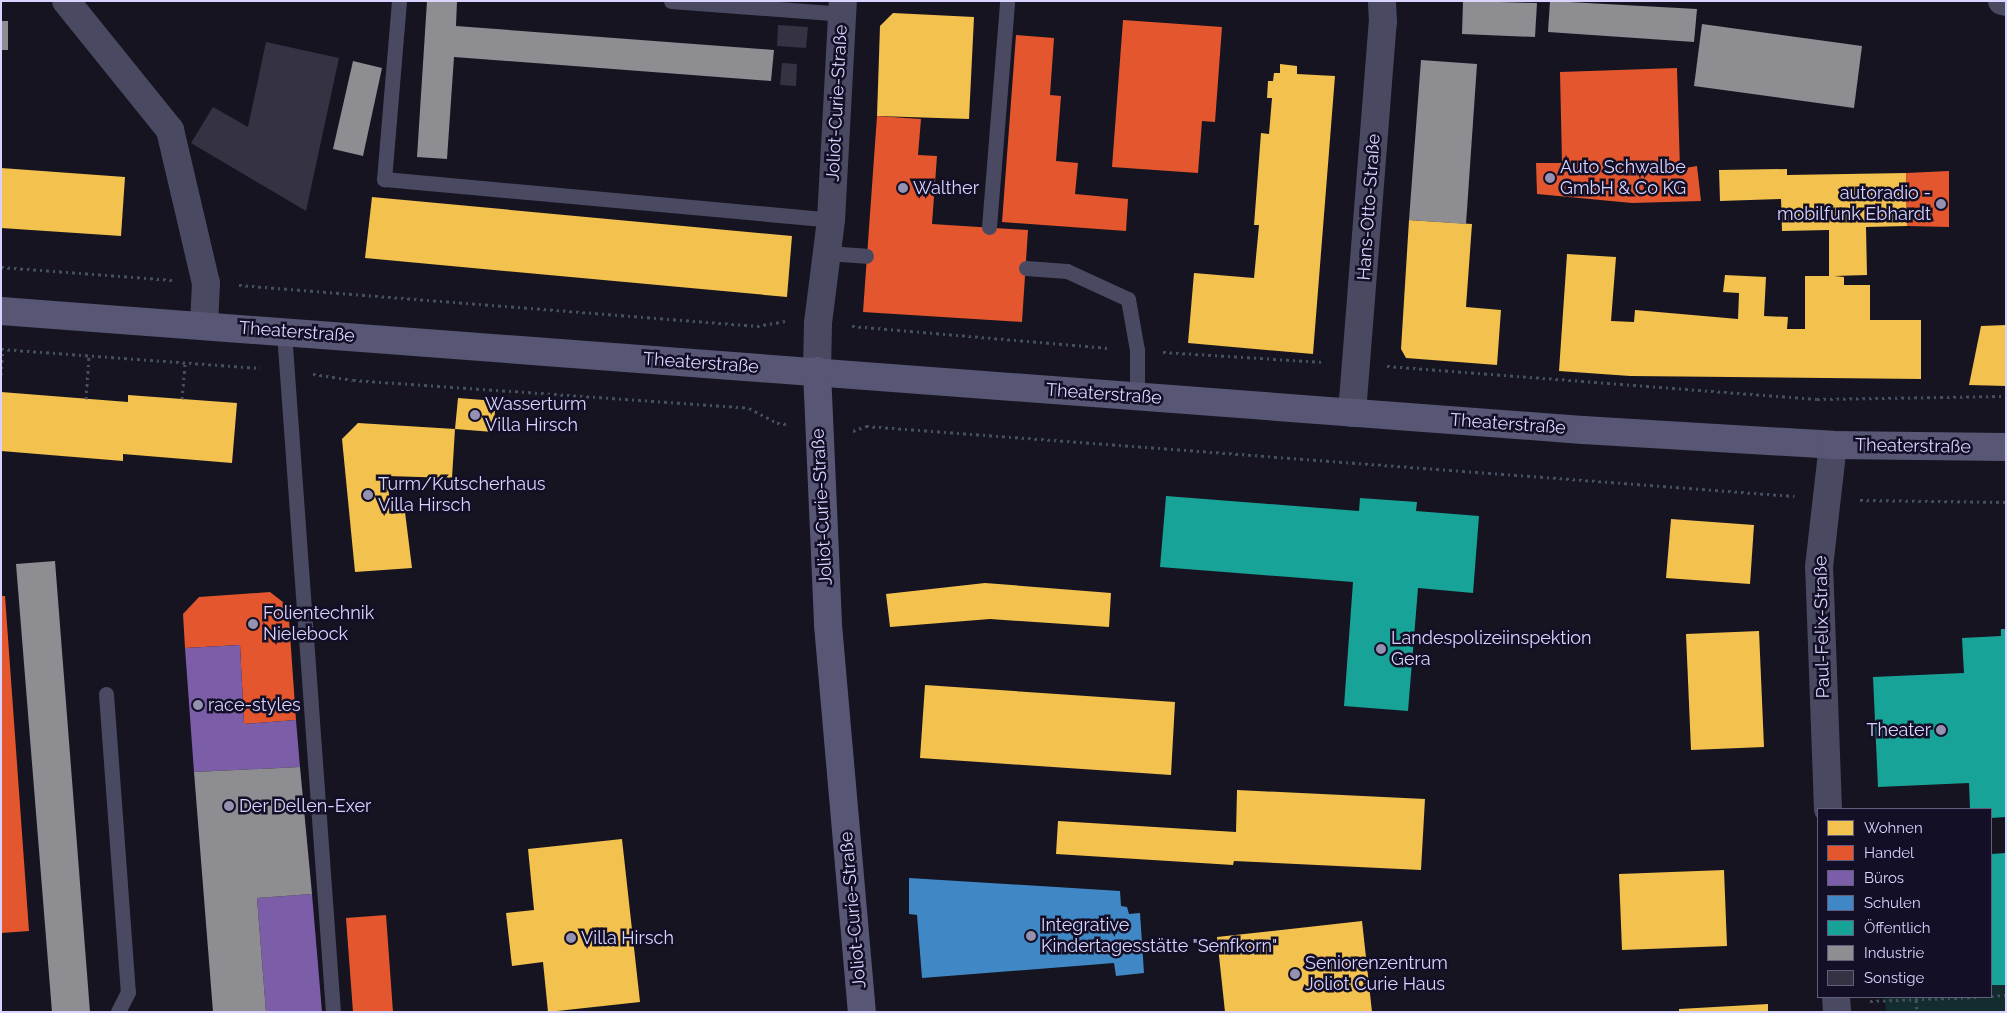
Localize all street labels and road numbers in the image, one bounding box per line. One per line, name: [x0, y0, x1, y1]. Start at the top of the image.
street label: Joliot-Curie-Straße: [822, 24, 852, 182]
street label: Hans-Otto-Straße: [1353, 133, 1385, 281]
street label: Theaterstraße: [238, 317, 356, 347]
street label: Theaterstraße: [642, 348, 760, 378]
street label: Theaterstraße: [1045, 379, 1163, 409]
street label: Theaterstraße: [1449, 409, 1567, 439]
street label: Joliot-Curie-Straße: [807, 428, 837, 586]
street label: Theaterstraße: [1855, 434, 1971, 458]
street label: Paul-Felix-Straße: [1810, 555, 1834, 699]
street label: Joliot-Curie-Straße: [835, 831, 871, 989]

